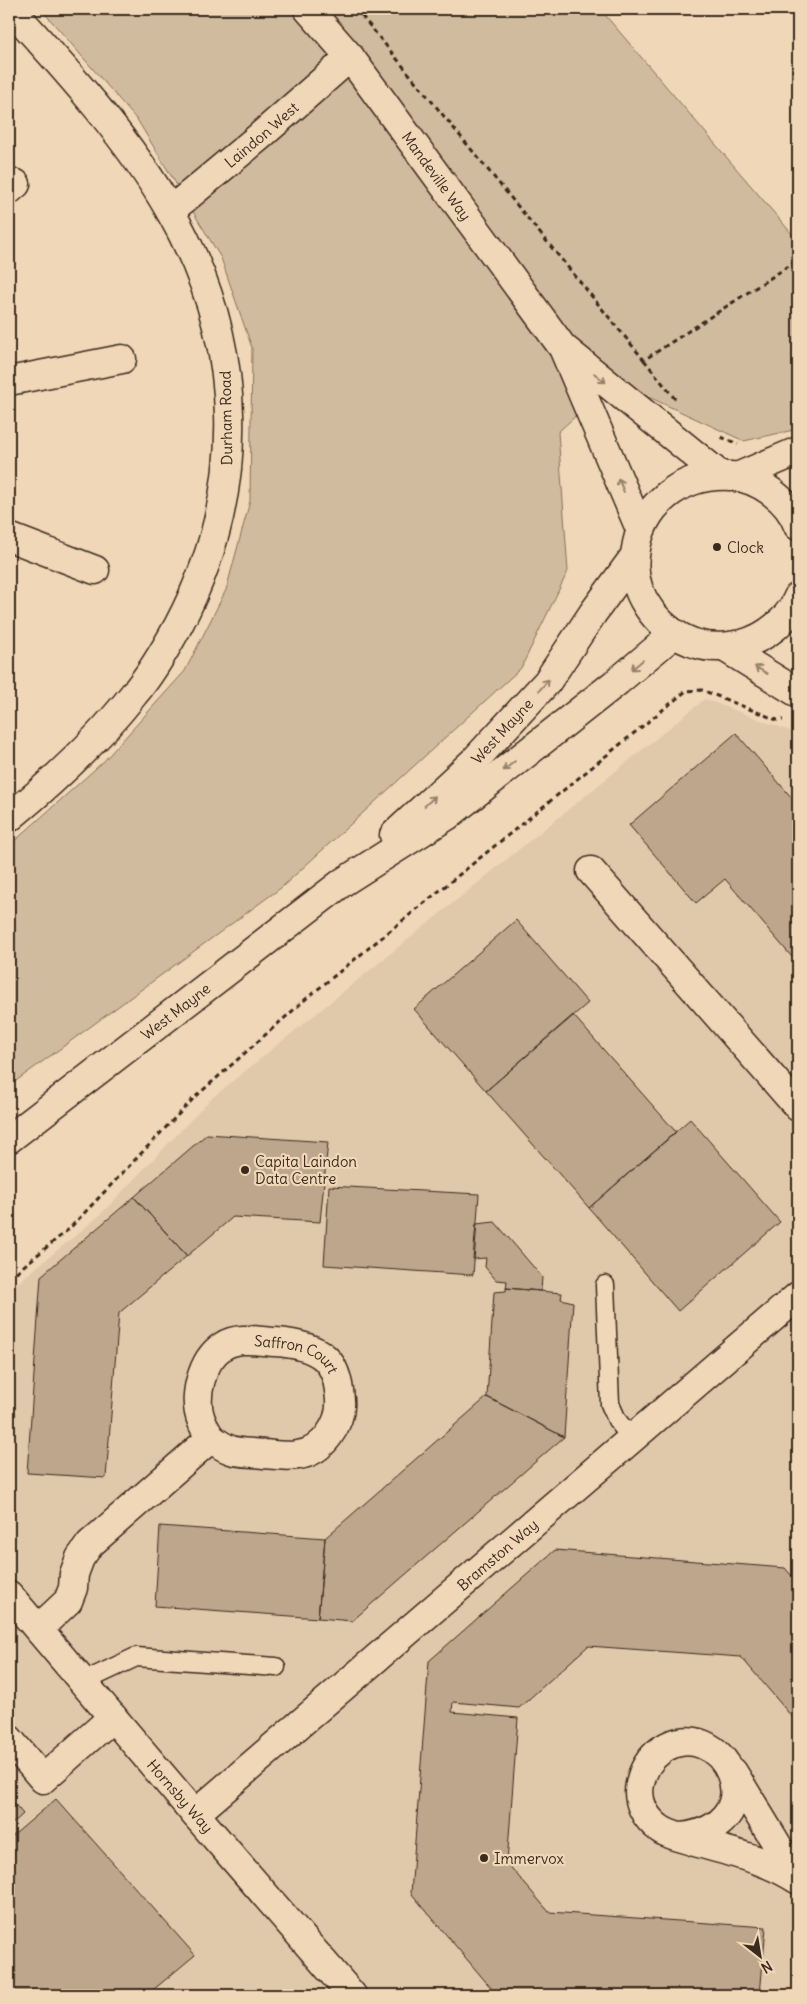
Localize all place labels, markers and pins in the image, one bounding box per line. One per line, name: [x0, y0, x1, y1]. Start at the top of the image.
place label: Clock: [727, 538, 764, 557]
marker: Clock: [711, 541, 723, 553]
place label: Capita Laindon Data Centre: [255, 1152, 357, 1188]
marker: Capita Laindon Data Centre: [239, 1164, 251, 1176]
place label: Immervox: [494, 1849, 564, 1868]
marker: Immervox: [478, 1852, 490, 1864]

